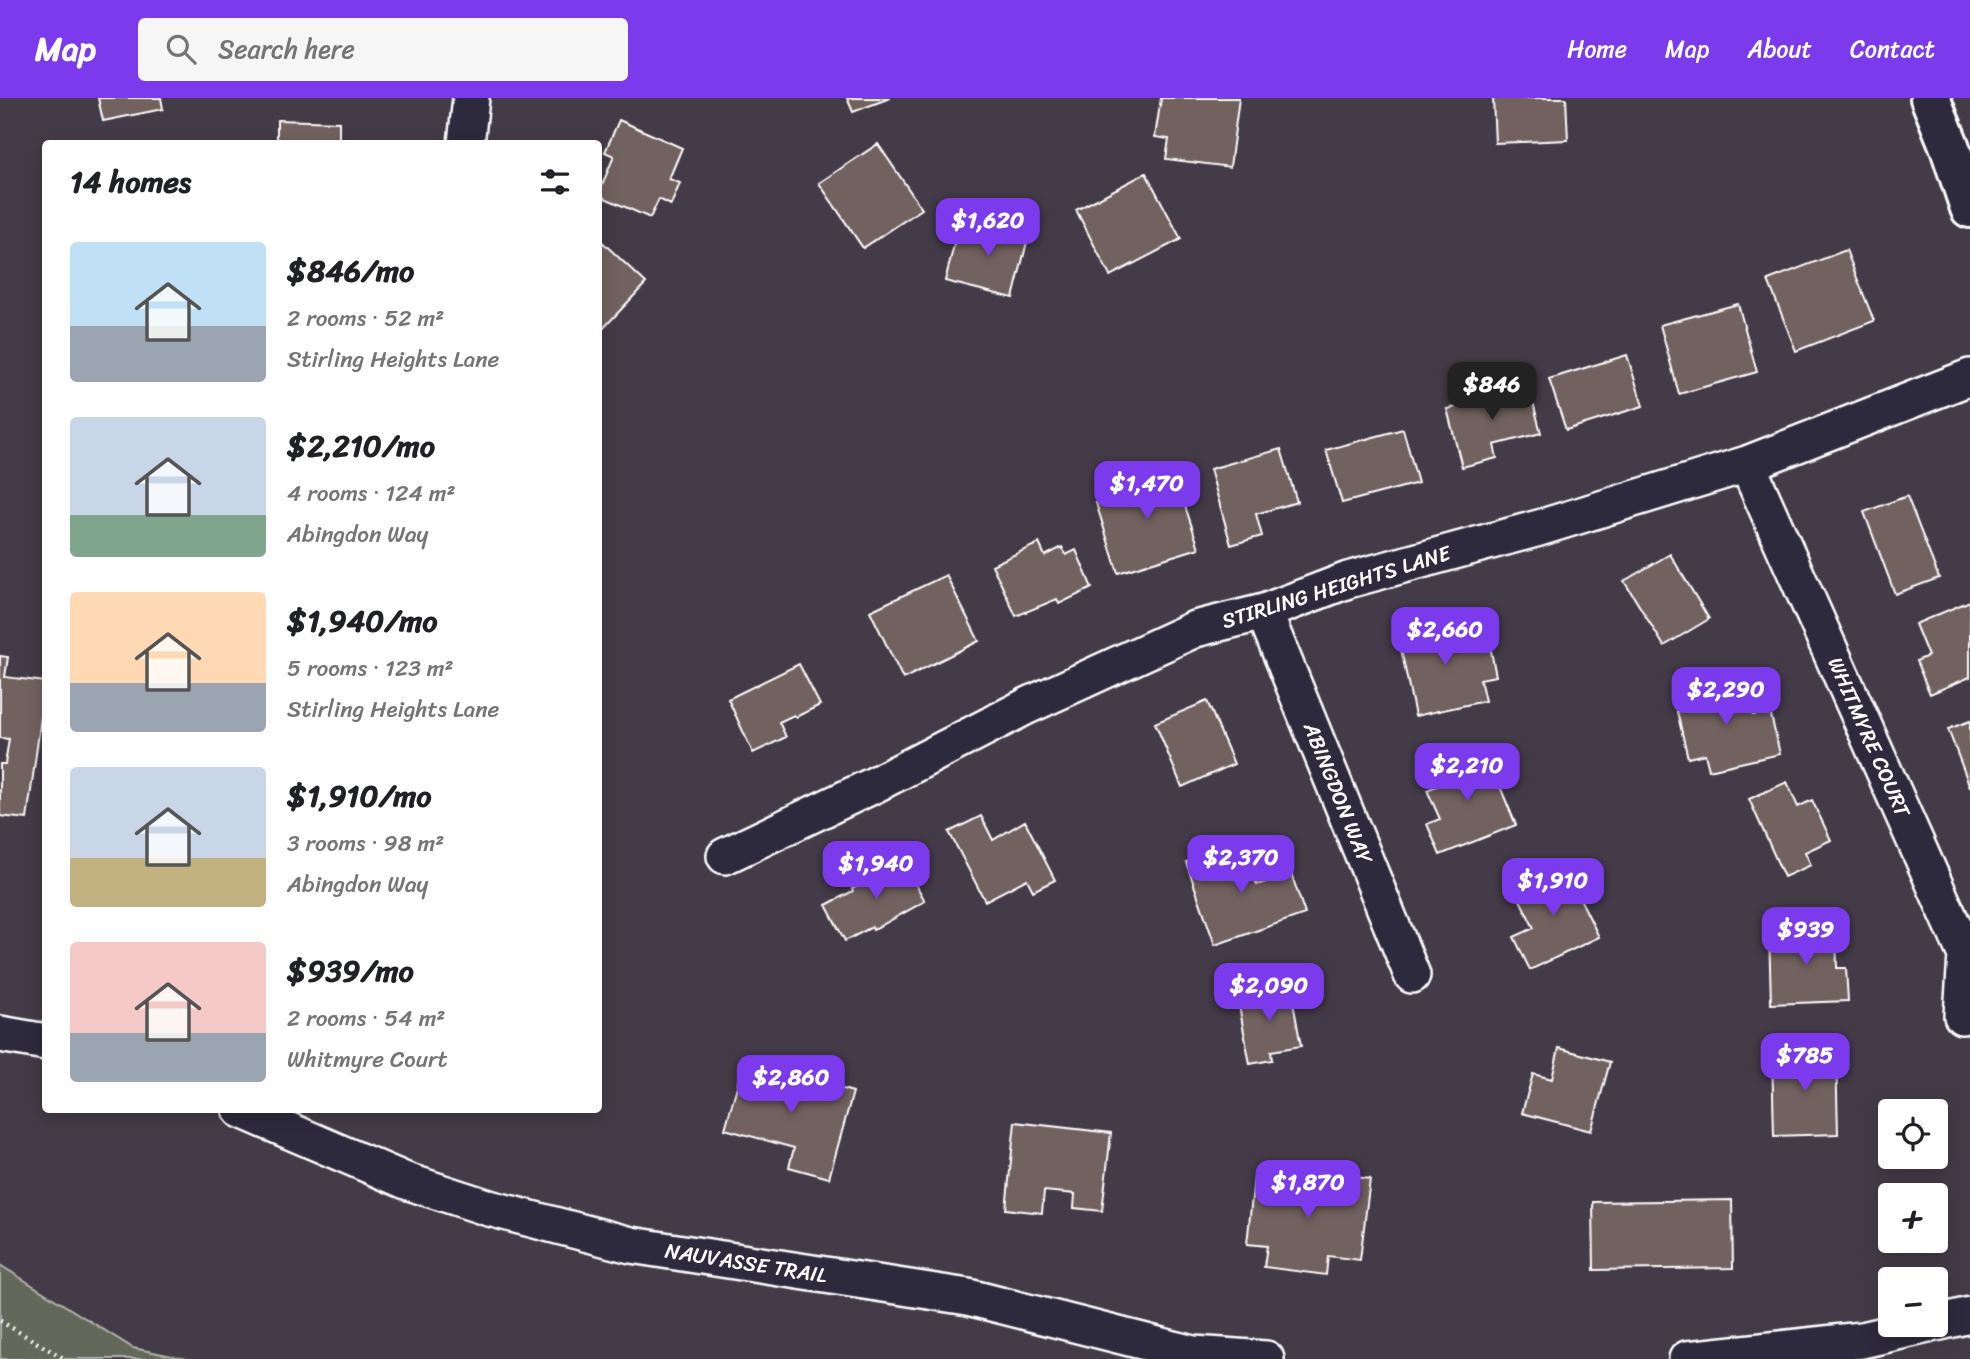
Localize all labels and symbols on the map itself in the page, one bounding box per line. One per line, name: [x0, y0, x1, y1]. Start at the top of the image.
pin: $1,620: [931, 198, 1045, 258]
pin: $846: [1451, 362, 1533, 422]
pin: $1,470: [1090, 462, 1204, 521]
street label: STIRLING HEIGHTS LANE: [1217, 534, 1456, 640]
pin: $2,660: [1388, 608, 1502, 667]
street label: WHITMYRE COURT: [1817, 651, 1922, 825]
pin: $2,290: [1669, 668, 1783, 727]
street label: ABINGDON WAY: [1292, 715, 1384, 871]
pin: $2,210: [1410, 744, 1524, 803]
pin: $2,370: [1184, 836, 1298, 895]
pin: $1,940: [819, 842, 933, 901]
pin: $1,910: [1496, 858, 1610, 918]
pin: $939: [1765, 908, 1847, 967]
pin: $2,090: [1212, 964, 1326, 1023]
pin: $785: [1764, 1034, 1846, 1093]
pin: $2,860: [734, 1056, 848, 1115]
pin: $1,870: [1251, 1160, 1365, 1220]
street label: NAUVASSE TRAIL: [662, 1231, 830, 1295]

